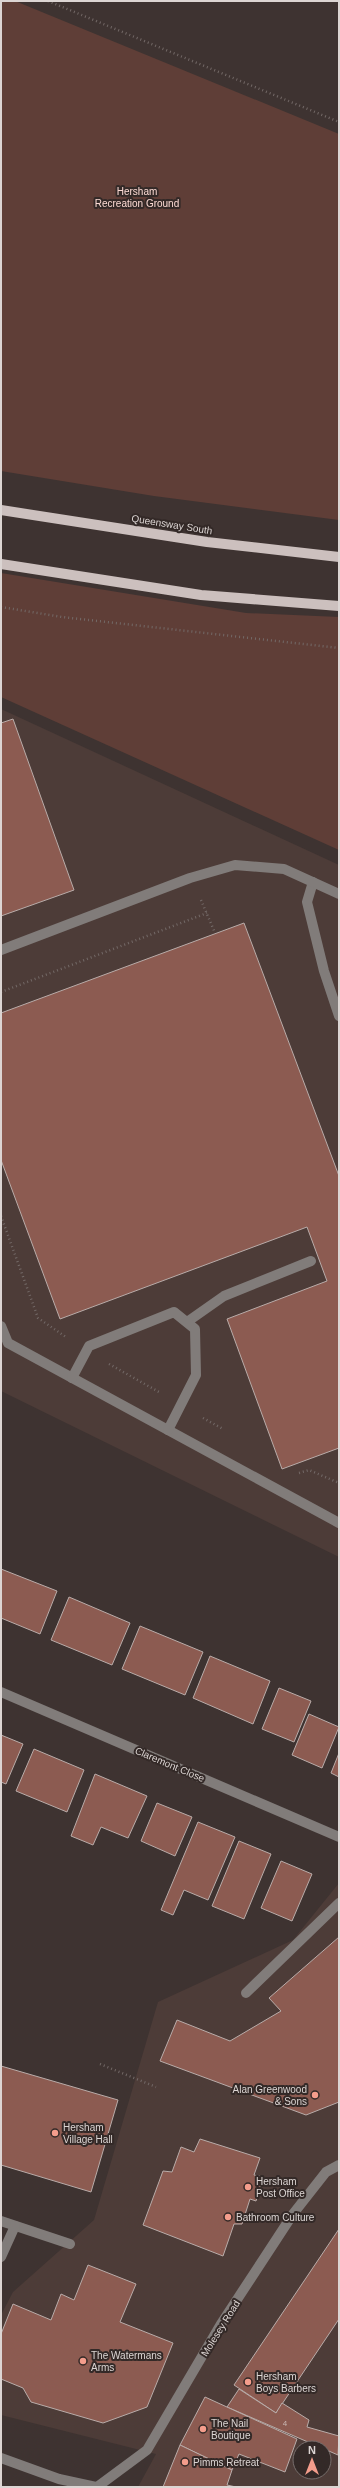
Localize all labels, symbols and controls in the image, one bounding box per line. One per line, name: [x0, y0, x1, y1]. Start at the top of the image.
park label: Hersham Recreation Ground: [95, 186, 179, 209]
street label: Queensway South: [131, 513, 213, 536]
street label: Claremont Close: [133, 1745, 207, 1784]
place label: Alan Greenwood & Sons: [233, 2084, 307, 2107]
marker: Alan Greenwood & Sons: [310, 2090, 320, 2100]
place label: Hersham Village Hall: [63, 2122, 113, 2145]
marker: Hersham Village Hall: [50, 2128, 60, 2138]
place label: Hersham Post Office: [256, 2176, 305, 2199]
marker: Hersham Post Office: [243, 2182, 253, 2192]
marker: Bathroom Culture: [223, 2212, 233, 2222]
place label: Bathroom Culture: [236, 2212, 315, 2223]
street label: Molesey Road: [199, 2298, 242, 2358]
place label: The Watermans Arms: [91, 2350, 162, 2373]
marker: The Watermans Arms: [78, 2356, 88, 2366]
place label: Hersham Boys Barbers: [256, 2371, 316, 2394]
marker: Hersham Boys Barbers: [243, 2377, 253, 2387]
place label: The Nail Boutique: [211, 2418, 251, 2441]
house number: 4: [283, 2419, 288, 2428]
marker: The Nail Boutique: [198, 2424, 208, 2434]
north arrow: [292, 2440, 332, 2480]
text: N: [308, 2444, 316, 2456]
marker: Pimms Retreat: [180, 2457, 190, 2467]
place label: Pimms Retreat: [193, 2457, 259, 2468]

